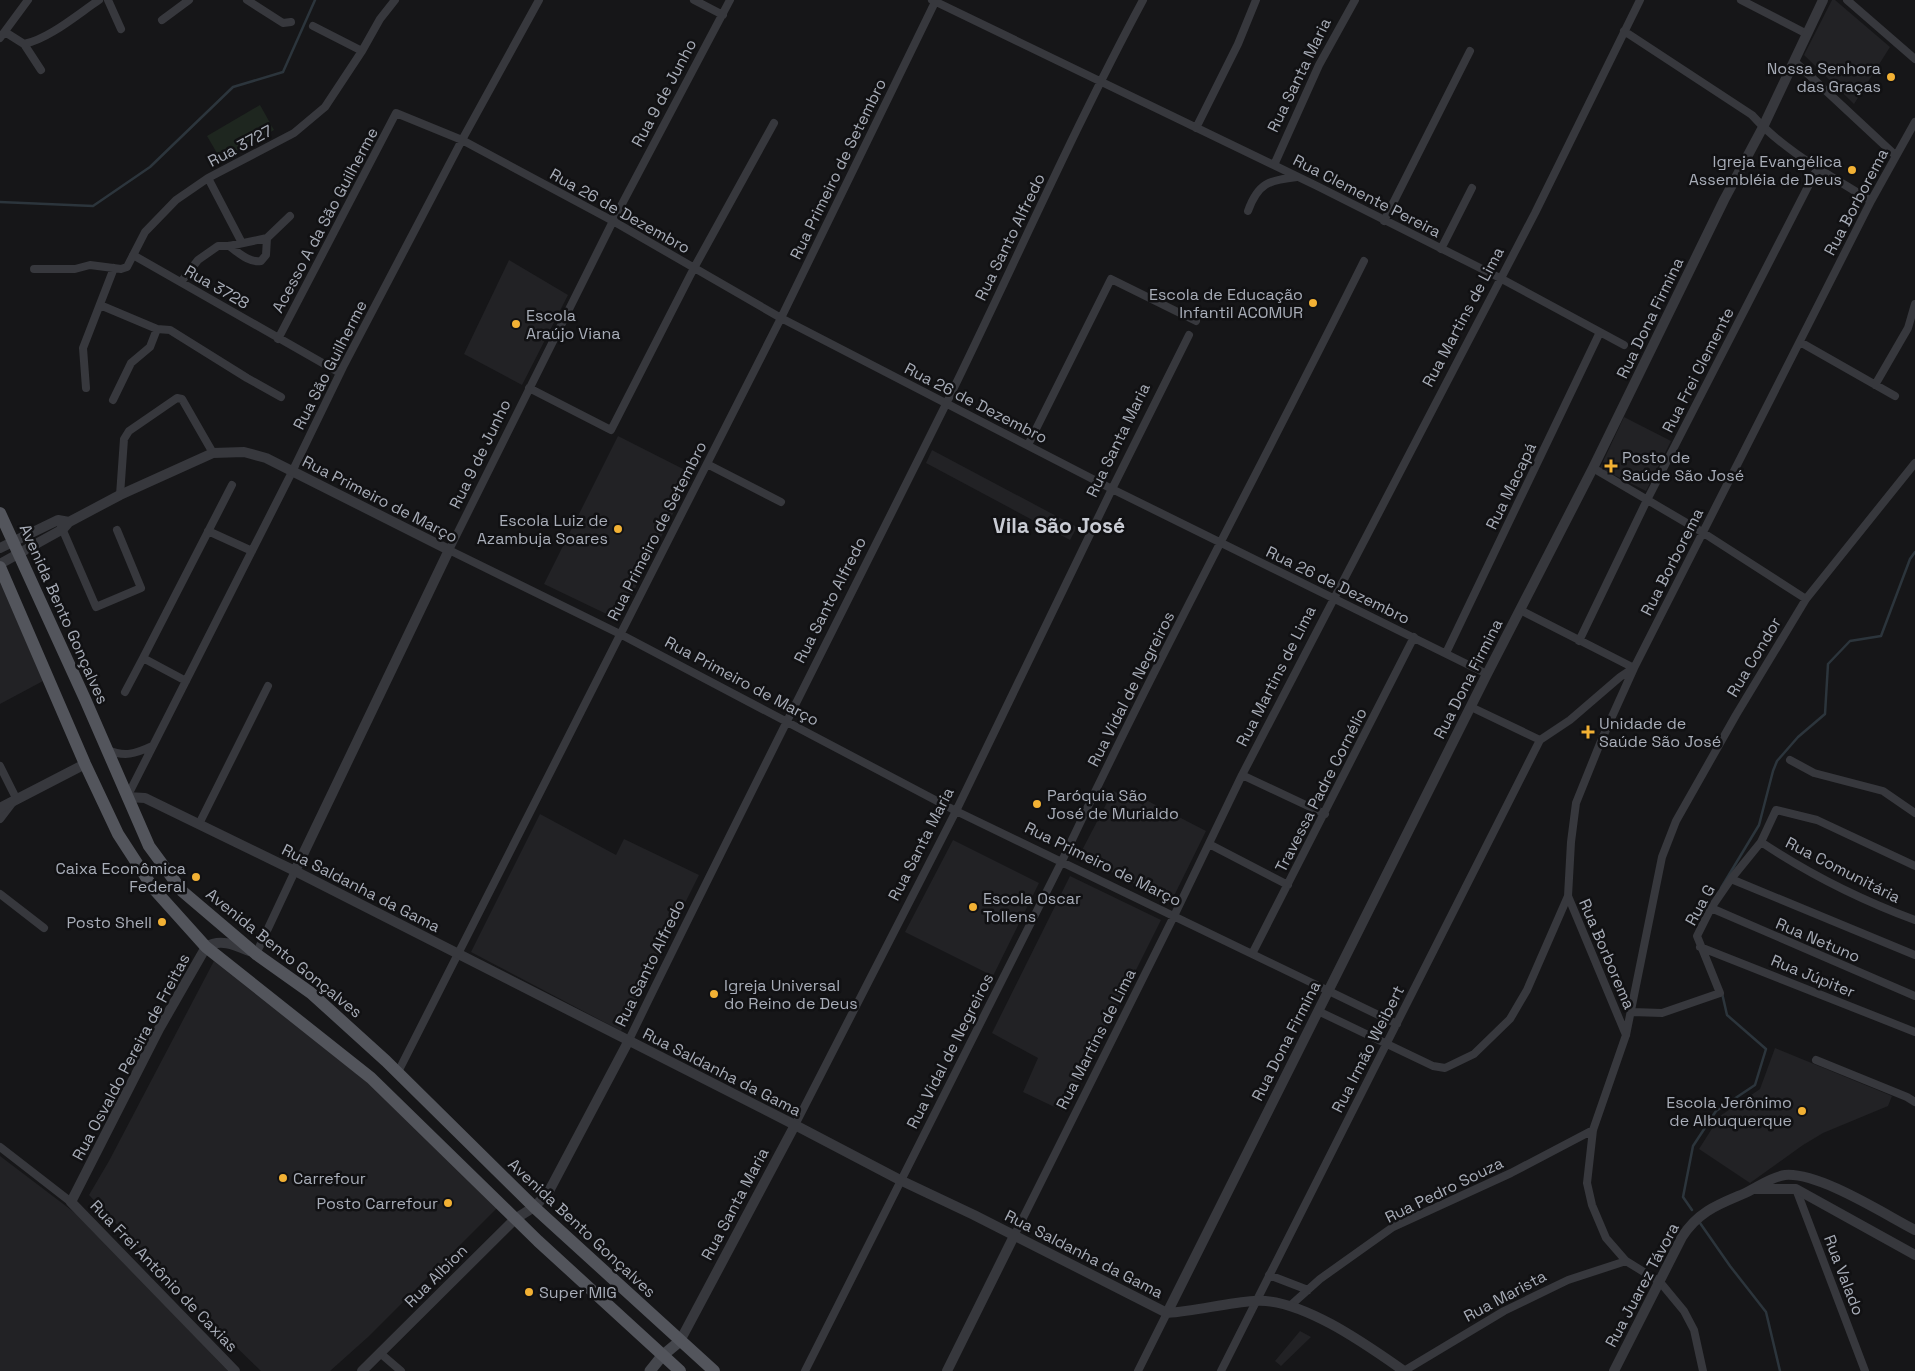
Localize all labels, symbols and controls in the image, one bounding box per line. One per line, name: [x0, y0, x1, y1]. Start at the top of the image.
street label: Rua Santa Maria: [1262, 14, 1336, 136]
street label: Rua 9 de Junho: [627, 35, 701, 151]
place label: Nossa Senhora das Graças: [1767, 58, 1881, 97]
marker: Nossa Senhora das Graças: [1885, 71, 1897, 83]
street label: Rua Primeiro de Setembro: [785, 75, 891, 263]
street label: Rua 3727: [204, 120, 276, 172]
street label: Acesso A da São Guilherme: [267, 124, 383, 316]
street label: Rua Borborema: [1819, 145, 1893, 259]
street label: Rua Clemente Pereira: [1289, 150, 1445, 242]
place label: Igreja Evangélica Assembléia de Deus: [1689, 151, 1842, 190]
street label: Rua 26 de Dezembro: [546, 164, 694, 258]
marker: Igreja Evangélica Assembléia de Deus: [1846, 164, 1858, 176]
street label: Rua Santo Alfredo: [970, 170, 1050, 304]
street label: Rua Martins de Lima: [1417, 243, 1509, 391]
street label: Rua Dona Firmina: [1612, 254, 1688, 382]
street label: Rua 3728: [181, 260, 253, 314]
place label: Escola de Educação Infantil ACOMUR: [1149, 284, 1303, 323]
street label: Rua São Guilherme: [288, 297, 372, 433]
marker: Escola de Educação Infantil ACOMUR: [1307, 297, 1319, 309]
street label: Rua Frei Clemente: [1657, 304, 1739, 436]
place label: Escola Araújo Viana: [526, 305, 620, 344]
marker: Escola Araújo Viana: [510, 318, 522, 330]
street label: Rua 26 de Dezembro: [901, 358, 1051, 448]
street label: Rua Santa Maria: [1081, 379, 1155, 501]
street label: Rua 9 de Junho: [444, 396, 516, 512]
street label: Rua Primeiro de Setembro: [603, 438, 711, 624]
street label: Rua Macapá: [1481, 439, 1541, 533]
place label: Posto de Saúde São José: [1622, 447, 1744, 486]
street label: Rua Primeiro de Março: [299, 451, 461, 547]
marker: Posto de Saúde São José: [1604, 459, 1618, 473]
street label: Rua Borborema: [1636, 505, 1708, 619]
place label: Escola Luiz de Azambuja Soares: [477, 510, 608, 549]
district label: Vila São José: [993, 512, 1125, 539]
street label: Avenida Bento Gonçalves: [15, 521, 113, 707]
marker: Escola Luiz de Azambuja Soares: [612, 523, 624, 535]
street label: Rua Santo Alfredo: [789, 533, 871, 667]
street label: Rua 26 de Dezembro: [1263, 541, 1413, 629]
street label: Rua Martins de Lima: [1231, 602, 1321, 750]
street label: Rua Vidal de Negreiros: [1083, 608, 1179, 770]
street label: Rua Condor: [1722, 613, 1786, 701]
street label: Rua Dona Firmina: [1429, 615, 1507, 743]
street label: Rua Primeiro de Março: [661, 631, 823, 731]
street label: Travessa Padre Cornélio: [1270, 704, 1372, 876]
place label: Unidade de Saúde São José: [1599, 713, 1721, 752]
marker: Unidade de Saúde São José: [1581, 725, 1595, 739]
street label: Rua Santa Maria: [883, 784, 959, 904]
place label: Paróquia São José de Murialdo: [1047, 785, 1179, 824]
marker: Paróquia São José de Murialdo: [1031, 798, 1043, 810]
street label: Rua Primeiro de Março: [1021, 817, 1185, 911]
street label: Rua Comunitária: [1782, 832, 1904, 908]
street label: Rua Saldanha da Gama: [278, 839, 444, 937]
place label: Caixa Econômica Federal: [55, 858, 186, 897]
marker: Caixa Econômica Federal: [190, 871, 202, 883]
street label: Rua G: [1680, 881, 1720, 929]
street label: Avenida Bento Gonçalves: [202, 884, 366, 1022]
place label: Escola Oscar Tollens: [983, 888, 1081, 927]
street label: Rua Santo Alfredo: [610, 896, 690, 1030]
street label: Rua Borborema: [1574, 896, 1640, 1012]
marker: Escola Oscar Tollens: [967, 901, 979, 913]
place label: Posto Shell: [67, 912, 152, 933]
street label: Rua Netuno: [1773, 913, 1863, 967]
marker: Posto Shell: [156, 916, 168, 928]
street label: Rua Osvaldo Pereira de Freitas: [67, 950, 195, 1164]
street label: Rua Júpiter: [1768, 950, 1858, 1002]
street label: Rua Martins de Lima: [1051, 965, 1141, 1113]
street label: Rua Vidal de Negreiros: [902, 970, 998, 1132]
place label: Igreja Universal do Reino de Deus: [724, 975, 858, 1014]
street label: Rua Dona Firmina: [1247, 977, 1325, 1105]
street label: Rua Irmão Weibert: [1327, 982, 1409, 1116]
marker: Igreja Universal do Reino de Deus: [708, 988, 720, 1000]
street label: Rua Saldanha da Gama: [639, 1023, 805, 1121]
place label: Escola Jerônimo de Albuquerque: [1666, 1092, 1792, 1131]
marker: Escola Jerônimo de Albuquerque: [1796, 1105, 1808, 1117]
street label: Rua Santa Maria: [696, 1144, 774, 1264]
street label: Rua Pedro Souza: [1381, 1152, 1507, 1228]
street label: Avenida Bento Gonçalves: [504, 1154, 660, 1302]
place label: Carrefour: [293, 1168, 366, 1189]
marker: Carrefour: [277, 1172, 289, 1184]
place label: Posto Carrefour: [317, 1193, 438, 1214]
street label: Rua Frei Antônio de Caxias: [86, 1195, 242, 1357]
marker: Posto Carrefour: [442, 1197, 454, 1209]
street label: Rua Saldanha da Gama: [1001, 1205, 1167, 1303]
street label: Rua Juarez Távora: [1600, 1219, 1684, 1351]
street label: Rua Valado: [1819, 1232, 1869, 1318]
street label: Rua Albion: [400, 1240, 472, 1312]
street label: Rua Marista: [1460, 1265, 1550, 1327]
place label: Super MIG: [539, 1282, 617, 1303]
marker: Super MIG: [523, 1286, 535, 1298]

